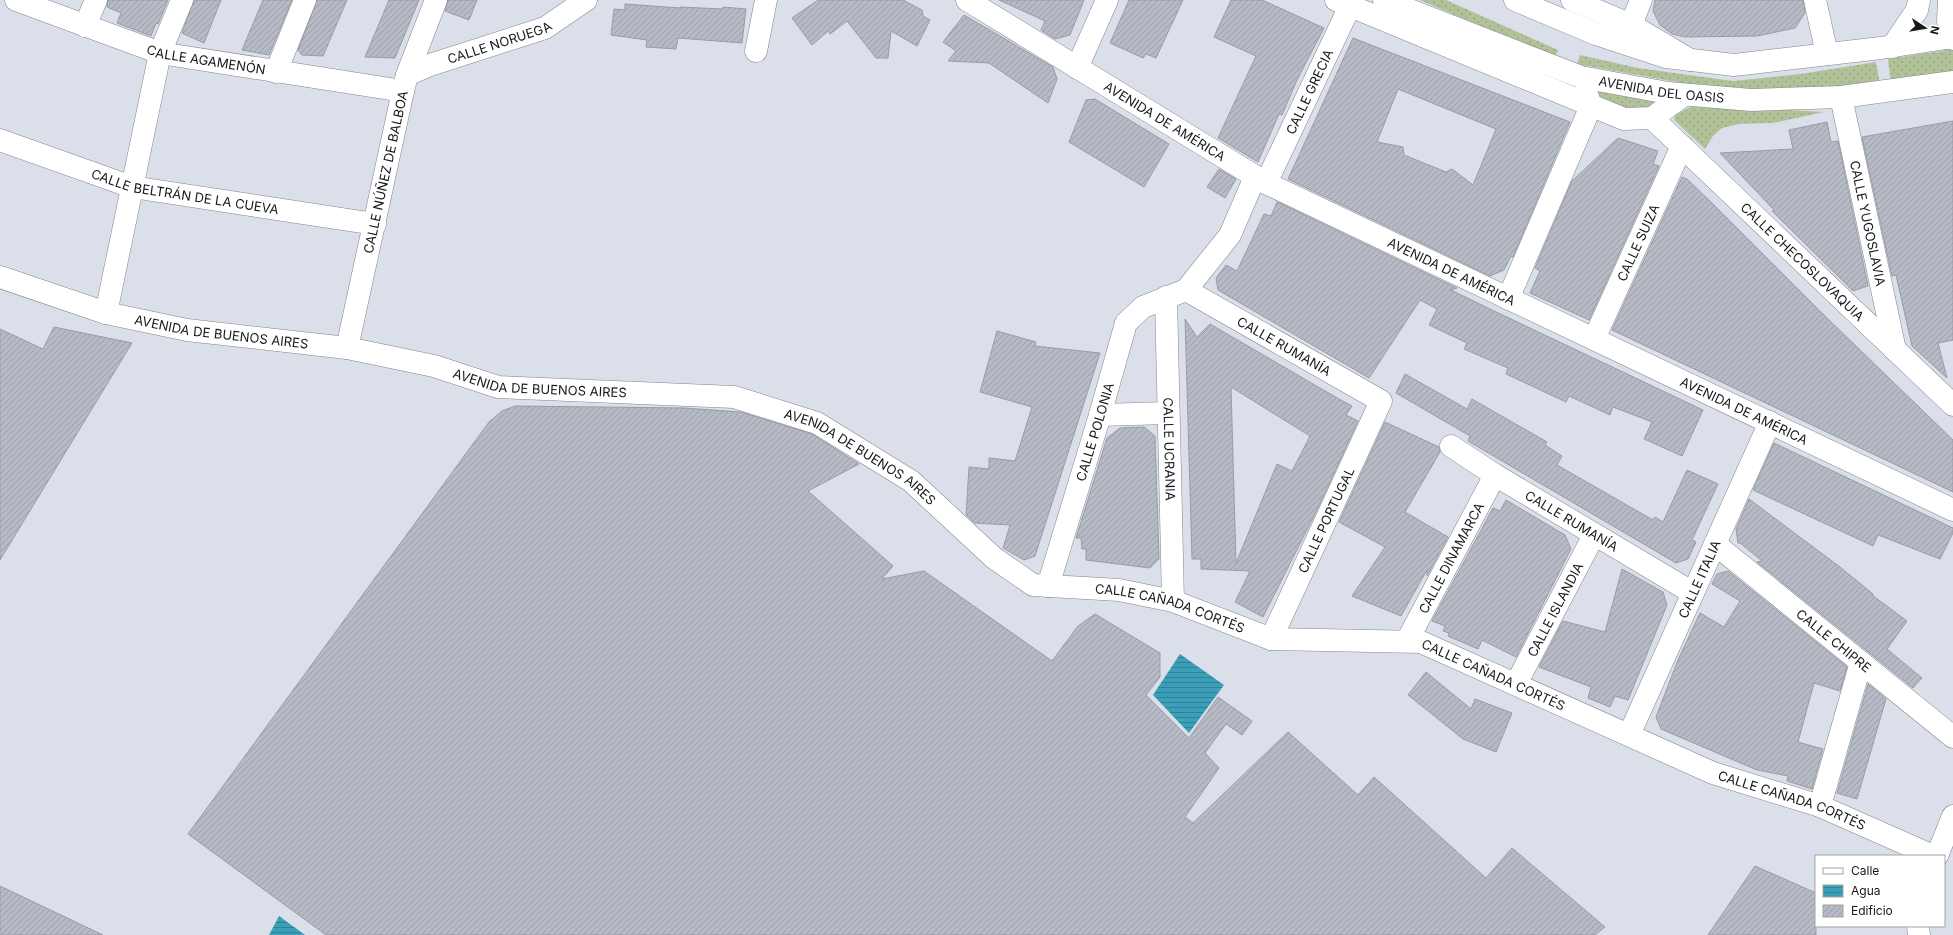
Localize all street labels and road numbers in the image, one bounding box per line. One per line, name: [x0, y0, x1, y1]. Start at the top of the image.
street label: CALLE NORUEGA: [445, 18, 555, 67]
street label: CALLE AGAMENÓN: [144, 41, 267, 77]
street label: CALLE GRECIA: [1282, 47, 1336, 137]
street label: AVENIDA DEL OASIS: [1597, 72, 1725, 106]
street label: AVENIDA DE AMÉRICA: [1101, 78, 1228, 164]
street label: CALLE NÚÑEZ DE BALBOA: [360, 89, 411, 255]
street label: CALLE YUGOSLAVIA: [1847, 159, 1889, 287]
street label: CALLE BELTRÁN DE LA CUEVA: [89, 165, 280, 217]
street label: CALLE CHECOSLOVAQUIA: [1737, 199, 1868, 324]
street label: CALLE SUIZA: [1613, 201, 1663, 284]
street label: AVENIDA DE AMÉRICA: [1385, 234, 1518, 308]
street label: AVENIDA DE BUENOS AIRES: [133, 311, 309, 352]
street label: CALLE RUMANÍA: [1234, 313, 1334, 379]
street label: AVENIDA DE BUENOS AIRES: [451, 365, 627, 400]
street label: AVENIDA DE AMÉRICA: [1678, 373, 1810, 448]
street label: CALLE POLONIA: [1072, 381, 1117, 483]
street label: CALLE UCRANIA: [1160, 397, 1179, 501]
street label: AVENIDA DE BUENOS AIRES: [782, 405, 939, 508]
street label: CALLE PORTUGAL: [1294, 465, 1358, 575]
street label: CALLE RUMANÍA: [1522, 487, 1621, 555]
street label: CALLE DINAMARCA: [1415, 500, 1487, 616]
street label: CALLE ITALIA: [1675, 537, 1724, 621]
street label: CALLE ISLANDIA: [1524, 560, 1586, 659]
street label: CALLE CAÑADA CORTÉS: [1094, 581, 1247, 636]
street label: CALLE CHIPRE: [1793, 605, 1874, 675]
street label: CALLE CAÑADA CORTÉS: [1419, 635, 1568, 714]
street label: CALLE CAÑADA CORTÉS: [1716, 767, 1868, 833]

